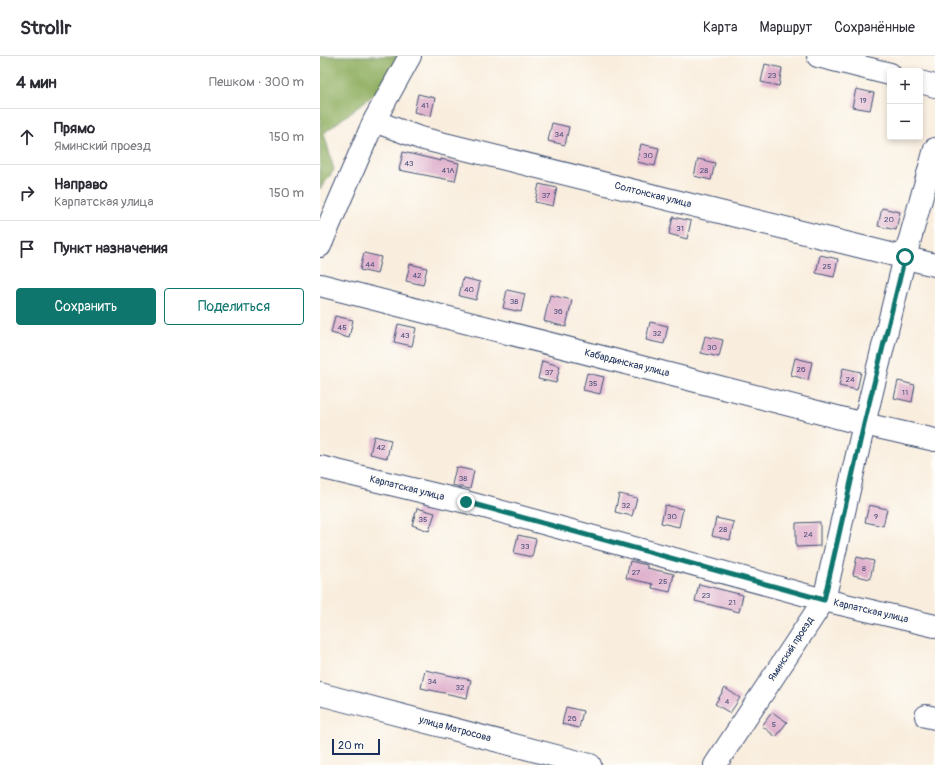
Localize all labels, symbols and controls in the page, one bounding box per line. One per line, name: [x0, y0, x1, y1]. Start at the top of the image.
text: Strollr: [20, 16, 71, 40]
text: Карта: [703, 19, 738, 36]
text: Маршрут: [760, 19, 812, 36]
text: Сохранённые: [834, 19, 915, 36]
map controls: [887, 68, 923, 140]
button: +: [887, 68, 923, 104]
house number: 23: [768, 71, 777, 80]
text: 4 мин: [16, 72, 57, 93]
text: Пешком · 300 m: [209, 74, 304, 90]
house number: 19: [859, 96, 867, 105]
house number: 41: [421, 101, 429, 110]
button: −: [887, 104, 923, 140]
text: Прямо: [54, 119, 95, 138]
icon: ahead: [16, 126, 38, 148]
text: 150 m: [269, 129, 304, 145]
house number: 34: [554, 130, 564, 139]
text: Яминский проезд: [54, 138, 151, 154]
house number: 30: [643, 151, 653, 160]
house number: 43: [404, 159, 414, 168]
house number: 41А: [442, 166, 454, 175]
house number: 28: [700, 166, 708, 175]
text: Направо: [54, 175, 108, 194]
street label: Солтонская улица: [613, 180, 693, 210]
icon: right: [16, 182, 38, 204]
text: 150 m: [269, 185, 304, 201]
house number: 37: [542, 191, 551, 200]
text: Карпатская улица: [54, 194, 154, 210]
house number: 20: [884, 215, 895, 224]
house number: 31: [676, 224, 684, 233]
icon: arrive: [16, 238, 38, 260]
text: Пункт назначения: [54, 239, 168, 258]
route start: [896, 248, 914, 266]
house number: 44: [365, 260, 375, 269]
house number: 25: [823, 262, 831, 271]
house number: 42: [412, 271, 422, 280]
house number: 40: [464, 285, 475, 294]
button: Сохранить: [16, 288, 156, 325]
button: Поделиться: [164, 288, 304, 325]
house number: 38: [510, 297, 518, 306]
house number: 36: [553, 307, 563, 316]
house number: 45: [338, 323, 346, 332]
house number: 32: [653, 329, 662, 338]
house number: 43: [400, 331, 410, 340]
house number: 30: [707, 343, 717, 352]
street label: Кабардинская улица: [583, 347, 671, 379]
house number: 26: [796, 365, 806, 374]
house number: 37: [545, 368, 554, 377]
house number: 24: [845, 375, 855, 384]
house number: 35: [589, 379, 597, 388]
house number: 11: [902, 388, 908, 397]
house number: 42: [376, 443, 386, 452]
street label: Карпатская улица: [368, 473, 446, 503]
house number: 38: [459, 474, 467, 483]
route end: [457, 493, 475, 511]
house number: 32: [622, 501, 631, 510]
house number: 30: [667, 512, 677, 521]
house number: 9: [874, 512, 878, 521]
house number: 35: [419, 515, 427, 524]
house number: 28: [719, 525, 727, 534]
house number: 24: [803, 530, 813, 539]
house number: 33: [521, 542, 530, 551]
house number: 8: [862, 564, 866, 573]
house number: 27: [632, 568, 641, 577]
house number: 25: [659, 577, 667, 586]
house number: 23: [702, 591, 711, 600]
street label: Карпатская улица: [832, 597, 910, 626]
house number: 21: [728, 598, 736, 607]
street label: Яминский проезд: [766, 615, 816, 683]
house number: 34: [427, 677, 437, 686]
house number: 32: [456, 683, 465, 692]
house number: 4: [725, 697, 730, 706]
street label: улица Матросова: [417, 713, 493, 744]
house number: 26: [567, 714, 577, 723]
house number: 5: [772, 720, 776, 729]
scale bar: [332, 737, 380, 756]
text: 20 m: [338, 739, 364, 752]

